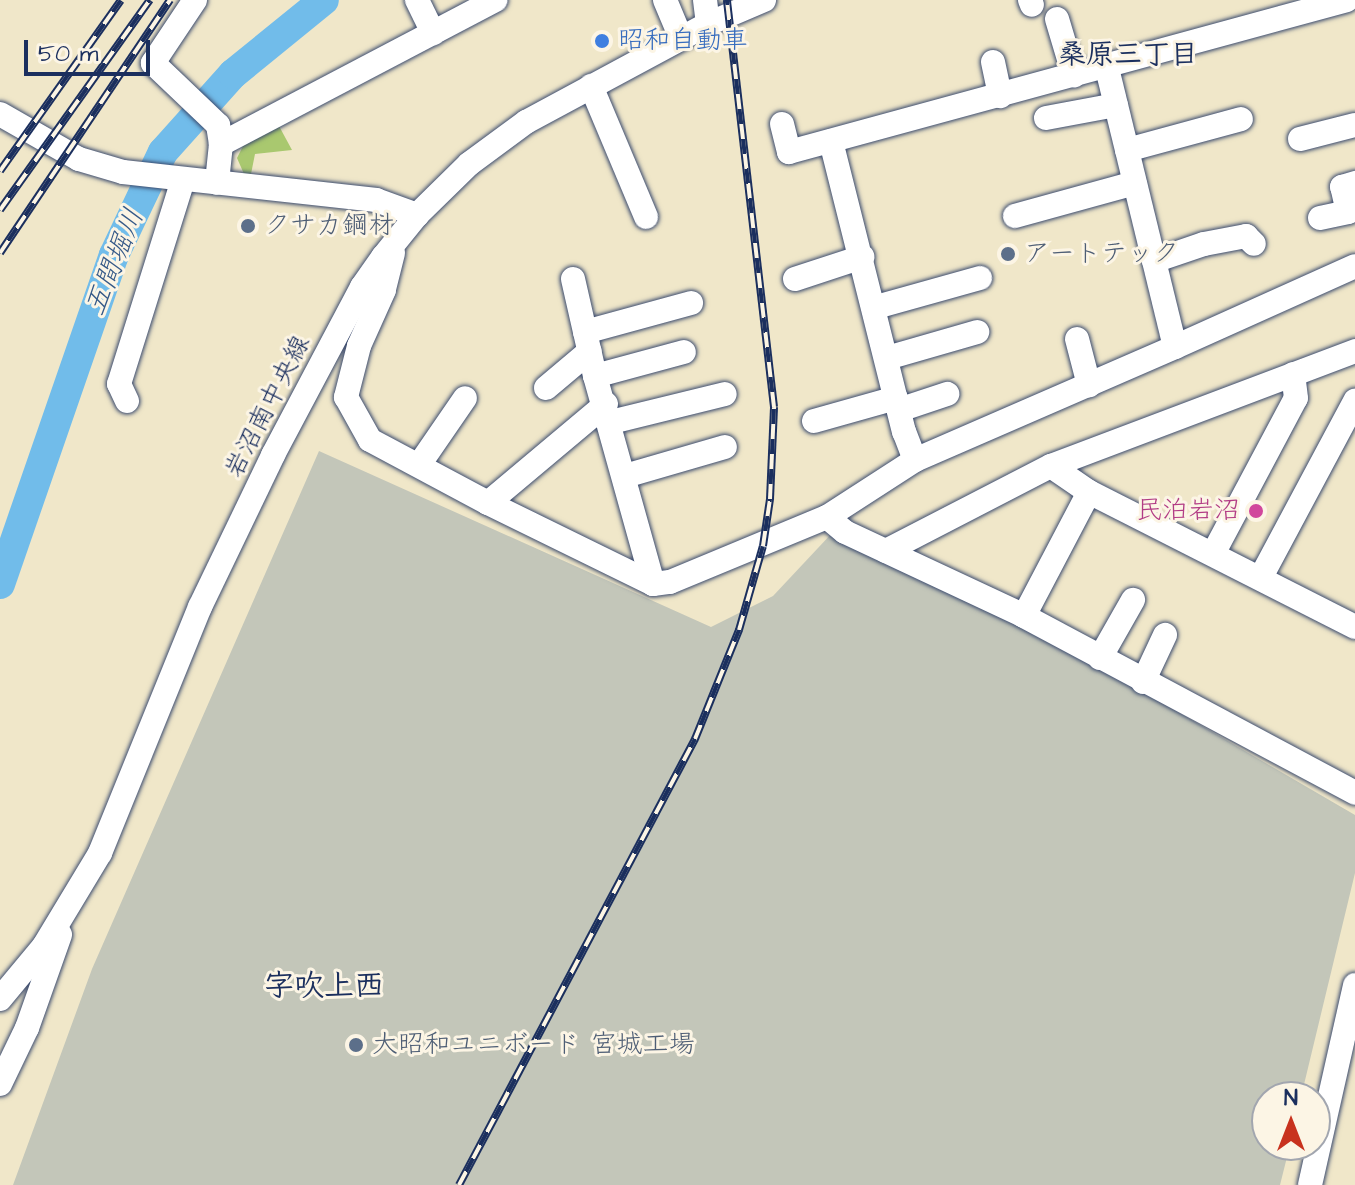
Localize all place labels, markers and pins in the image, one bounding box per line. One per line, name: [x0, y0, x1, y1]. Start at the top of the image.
place label: 昭和自動車: [618, 25, 748, 57]
marker: 昭和自動車: [593, 32, 611, 50]
place label: クサカ鋼材: [264, 210, 394, 242]
marker: クサカ鋼材: [239, 217, 257, 235]
place label: アートテック: [1024, 238, 1179, 270]
marker: アートテック: [999, 245, 1017, 263]
place label: 民泊岩沼: [1136, 495, 1240, 527]
marker: 民泊岩沼: [1247, 502, 1265, 520]
place label: 大昭和ユニボード 宮城工場: [372, 1029, 694, 1061]
marker: 大昭和ユニボード 宮城工場: [347, 1036, 365, 1054]

